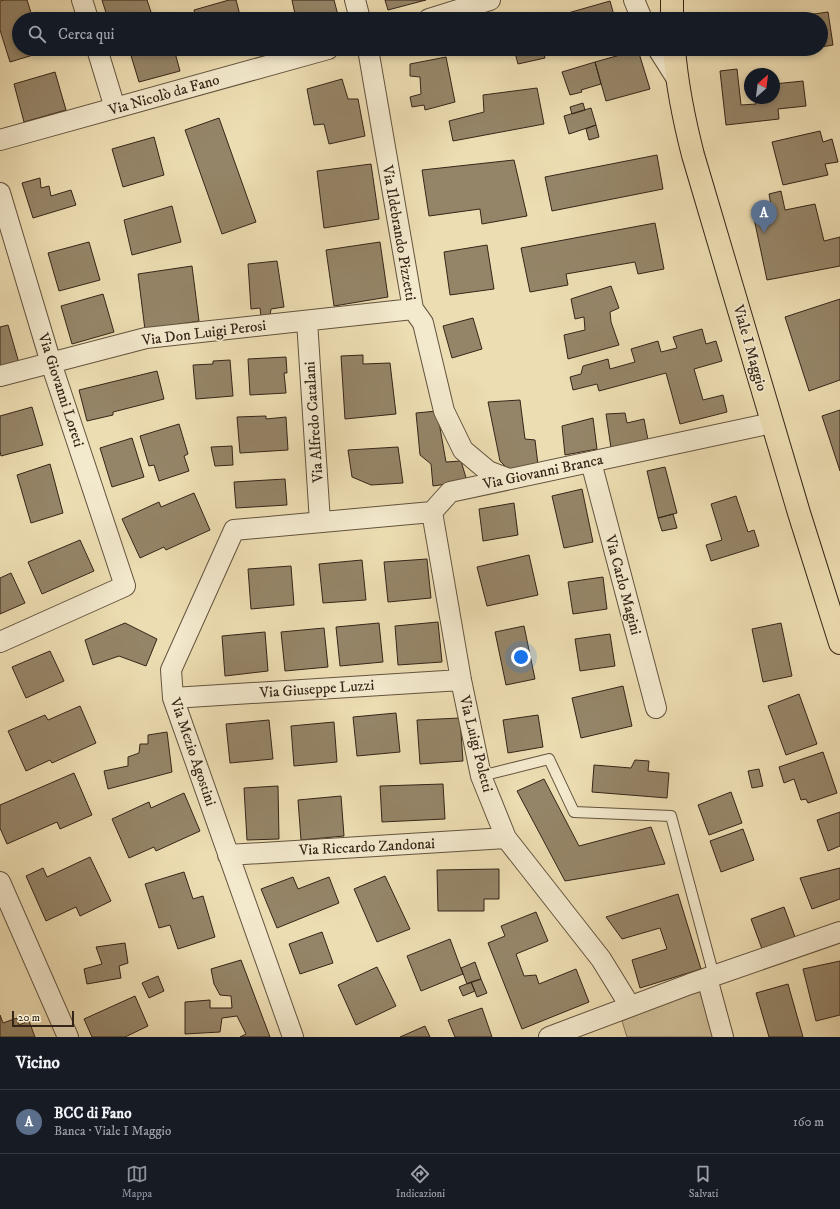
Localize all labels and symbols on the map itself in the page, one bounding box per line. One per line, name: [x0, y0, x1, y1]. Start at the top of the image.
north arrow: [744, 68, 780, 104]
street label: Via Nicolò da Fano: [105, 70, 222, 120]
street label: Via Ildebrando Pizzetti: [378, 163, 420, 302]
pin: A: [751, 200, 777, 233]
street label: Viale I Maggio: [728, 302, 771, 393]
street label: Via Don Luigi Perosi: [140, 316, 267, 350]
street label: Via Giovanni Loreti: [33, 330, 88, 450]
street label: Via Alfredo Catalani: [300, 361, 328, 484]
street label: Via Giovanni Branca: [480, 450, 605, 494]
street label: Via Carlo Magini: [600, 532, 645, 637]
your location: [511, 647, 531, 667]
street label: Via Giuseppe Luzzi: [258, 676, 375, 703]
street label: Via Luigi Poletti: [455, 693, 497, 794]
street label: Via Mezio Agostini: [165, 695, 220, 809]
street label: Via Riccardo Zandonai: [298, 834, 436, 860]
scale bar: [12, 1009, 74, 1028]

